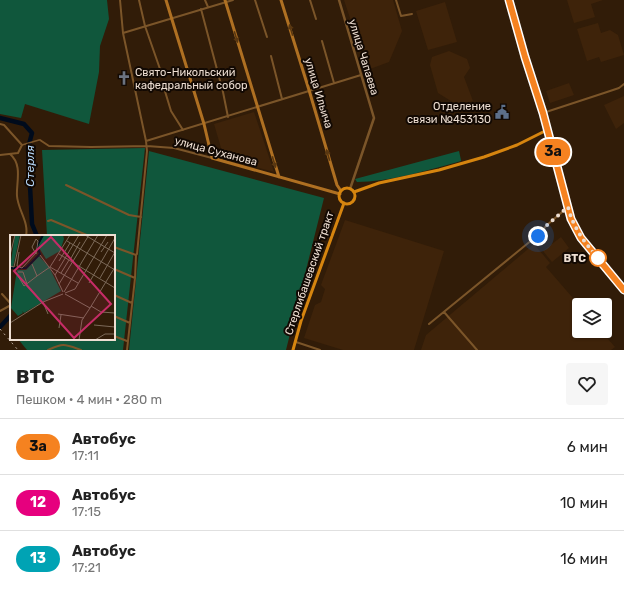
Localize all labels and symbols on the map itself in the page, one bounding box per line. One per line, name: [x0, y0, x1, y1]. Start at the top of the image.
street label: улица Чапаева: [346, 18, 381, 97]
one-way arrow: [287, 24, 293, 36]
one-way arrow: [233, 32, 239, 44]
street label: улица Ильича: [302, 56, 335, 130]
place label: Свято-Никольский кафедральный собор: [135, 66, 248, 92]
church icon: Свято-Никольский кафедральный собор: [116, 70, 132, 86]
place label: Отделение связи №453130: [407, 100, 491, 126]
public building icon: Отделение связи №453130: [494, 104, 510, 120]
street label: улица Суханова: [173, 134, 259, 169]
line badge: 3а: [535, 139, 571, 165]
water label: Стерля: [23, 145, 37, 187]
one-way arrow: [325, 148, 331, 160]
one-way arrow: [271, 156, 277, 168]
street label: Стерлибашевский тракт: [282, 209, 337, 337]
your location: [528, 226, 548, 246]
inset map: [10, 235, 115, 340]
marker: ВТС: [589, 249, 607, 267]
place label: ВТС: [564, 252, 586, 265]

